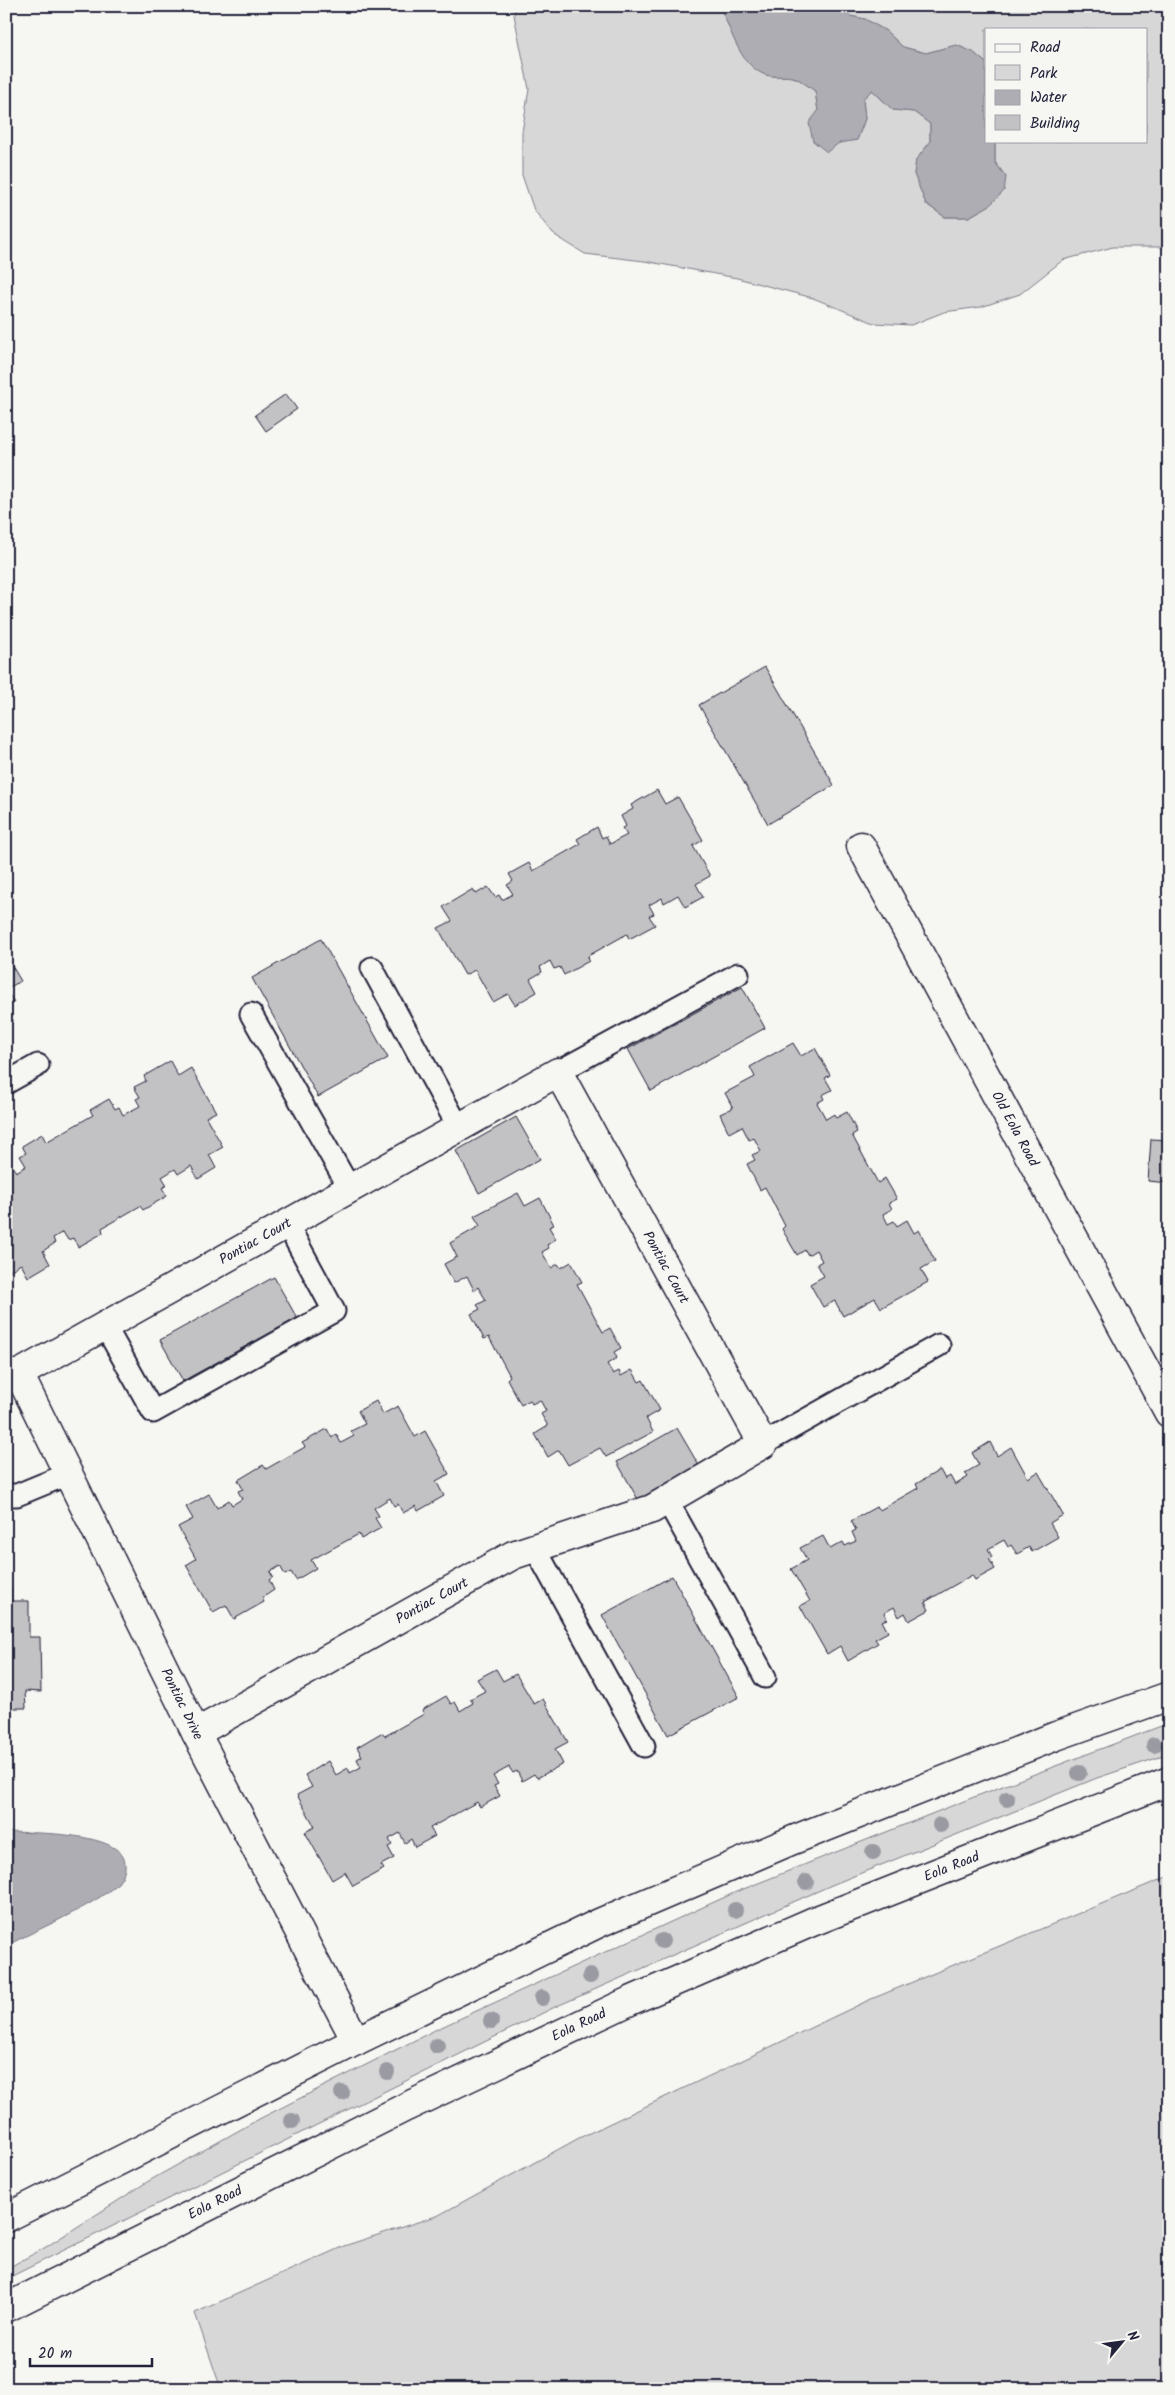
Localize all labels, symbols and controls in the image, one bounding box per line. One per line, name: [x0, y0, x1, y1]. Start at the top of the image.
legend: [985, 28, 1148, 142]
text: Road: [1030, 36, 1061, 60]
text: Park: [1030, 62, 1058, 86]
text: Water: [1030, 86, 1067, 110]
text: Building: [1030, 112, 1080, 136]
street label: Old Eola Road: [985, 1087, 1045, 1172]
street label: Pontiac Court: [215, 1212, 296, 1271]
street label: Pontiac Court: [637, 1227, 695, 1308]
street label: Pontiac Court: [392, 1572, 473, 1630]
street label: Pontiac Drive: [155, 1664, 209, 1745]
street label: Eola Road: [920, 1846, 984, 1888]
street label: Eola Road: [548, 2002, 611, 2048]
street label: Eola Road: [184, 2180, 247, 2226]
north arrow: [1098, 2318, 1148, 2368]
text: N: [1121, 2327, 1144, 2346]
scale bar: [30, 2335, 152, 2367]
text: 20 m: [38, 2342, 72, 2366]

